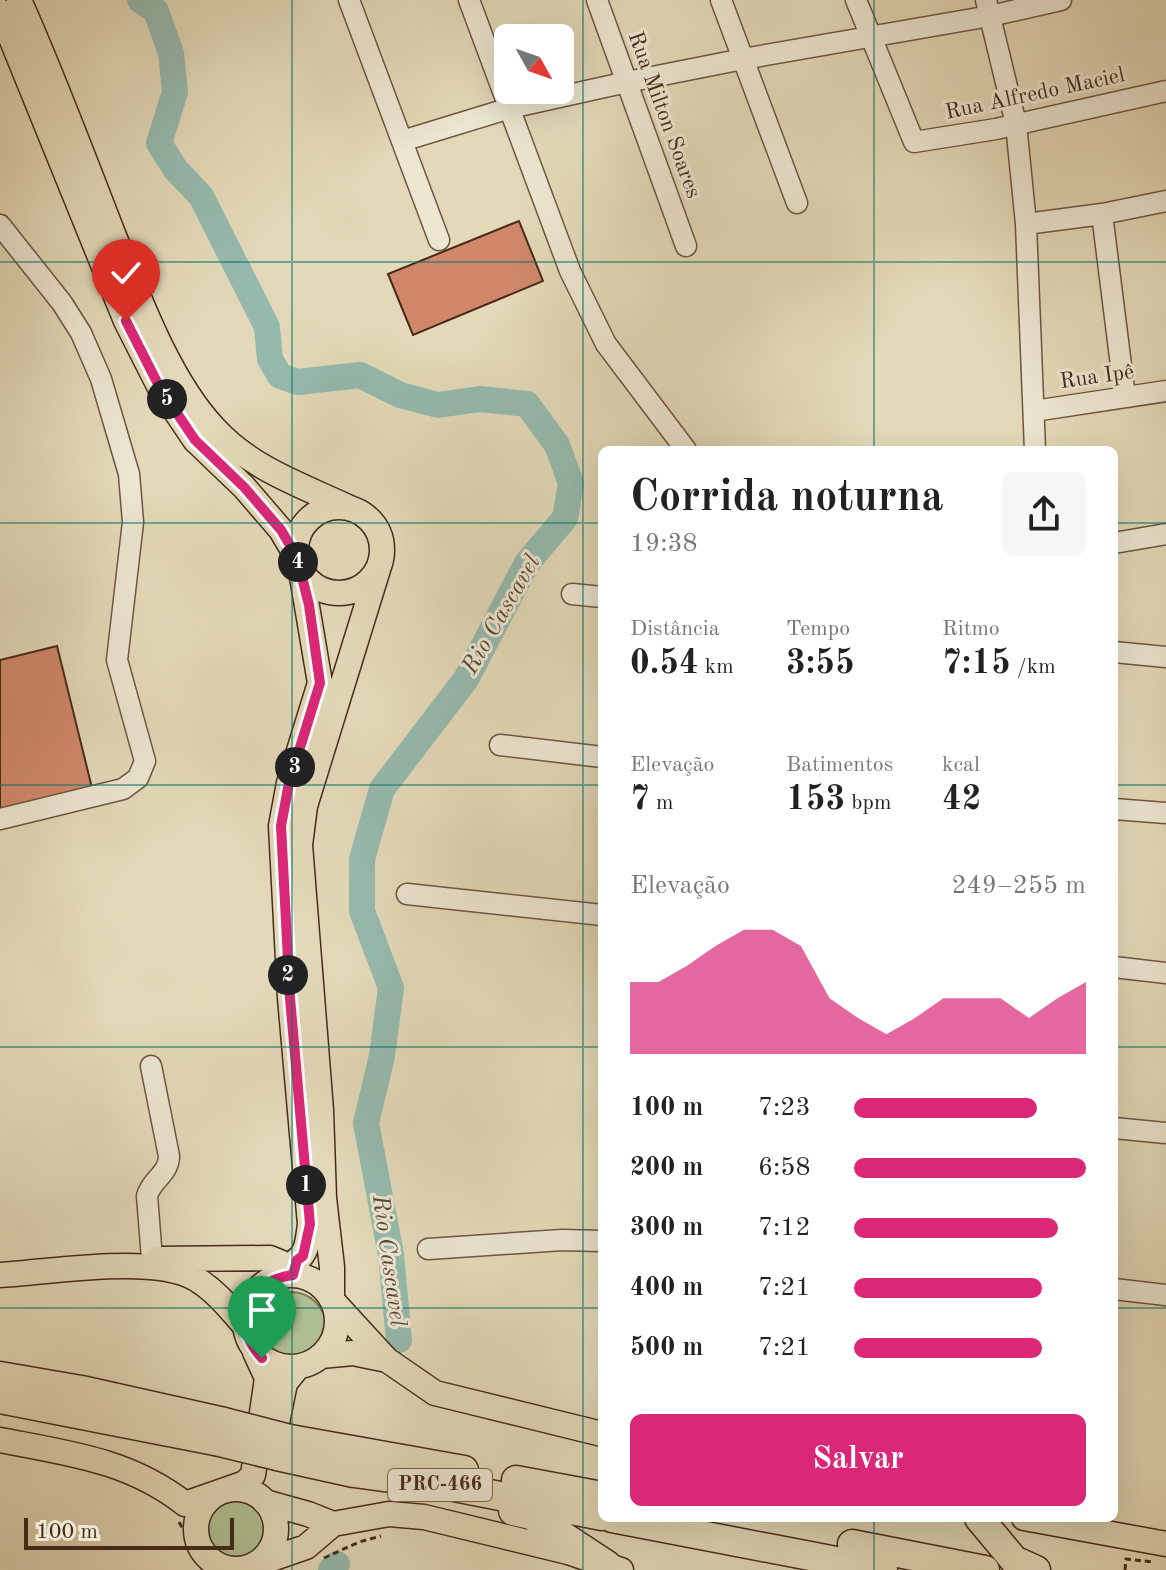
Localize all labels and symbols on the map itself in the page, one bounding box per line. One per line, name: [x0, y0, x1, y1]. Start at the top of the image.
north arrow: [494, 24, 574, 104]
street label: Rua Milton Soares: [624, 29, 704, 201]
street label: Rua Alfredo Maciel: [943, 64, 1127, 124]
pin: [92, 239, 160, 321]
street label: Rua Ipê: [1058, 361, 1136, 393]
pin: 5: [147, 379, 187, 419]
pin: 4: [278, 542, 318, 582]
water label: Rio Cascavel: [458, 552, 546, 679]
pin: 3: [275, 747, 315, 787]
pin: 2: [268, 955, 308, 995]
pin: 1: [286, 1165, 326, 1205]
water label: Rio Cascavel: [367, 1193, 409, 1328]
pin: [228, 1276, 296, 1358]
road number: PRC-466: [388, 1469, 492, 1501]
scale bar: [24, 1514, 234, 1550]

